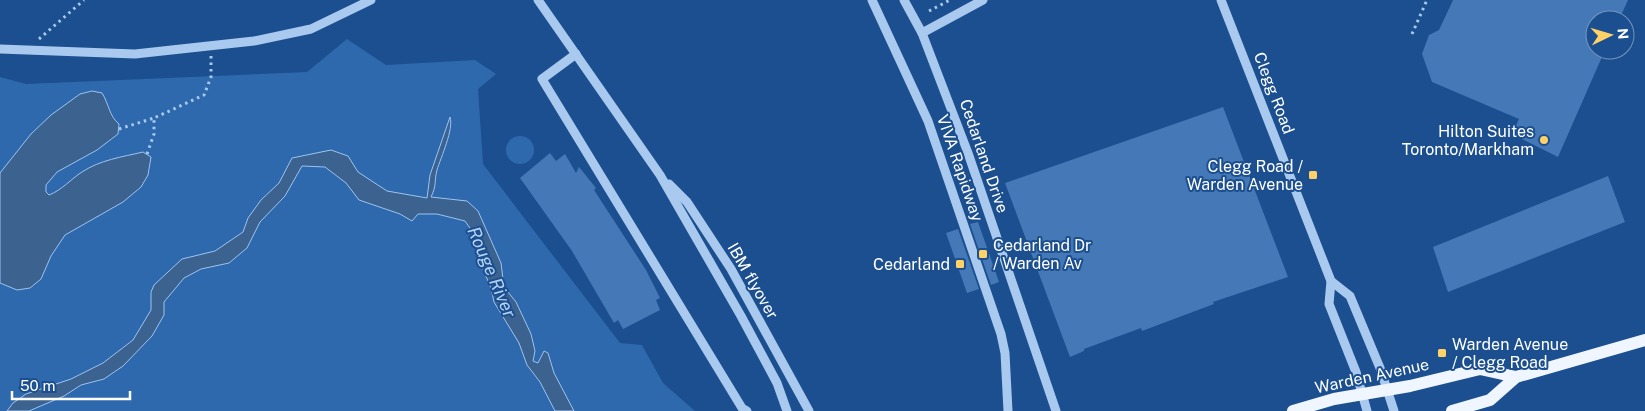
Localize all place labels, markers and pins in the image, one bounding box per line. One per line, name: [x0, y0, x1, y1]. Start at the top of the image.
place label: Hilton Suites Toronto/Markham: [1402, 122, 1534, 159]
marker: Hilton Suites Toronto/Markham: [1538, 134, 1550, 146]
place label: Clegg Road / Warden Avenue: [1187, 157, 1303, 194]
marker: Clegg Road / Warden Avenue: [1307, 169, 1319, 181]
place label: Cedarland Dr / Warden Av: [993, 236, 1091, 273]
marker: Cedarland Dr / Warden Av: [977, 248, 989, 260]
place label: Cedarland: [873, 255, 950, 274]
marker: Cedarland: [954, 258, 966, 270]
place label: Warden Avenue / Clegg Road: [1452, 335, 1568, 372]
marker: Warden Avenue / Clegg Road: [1436, 347, 1448, 359]

